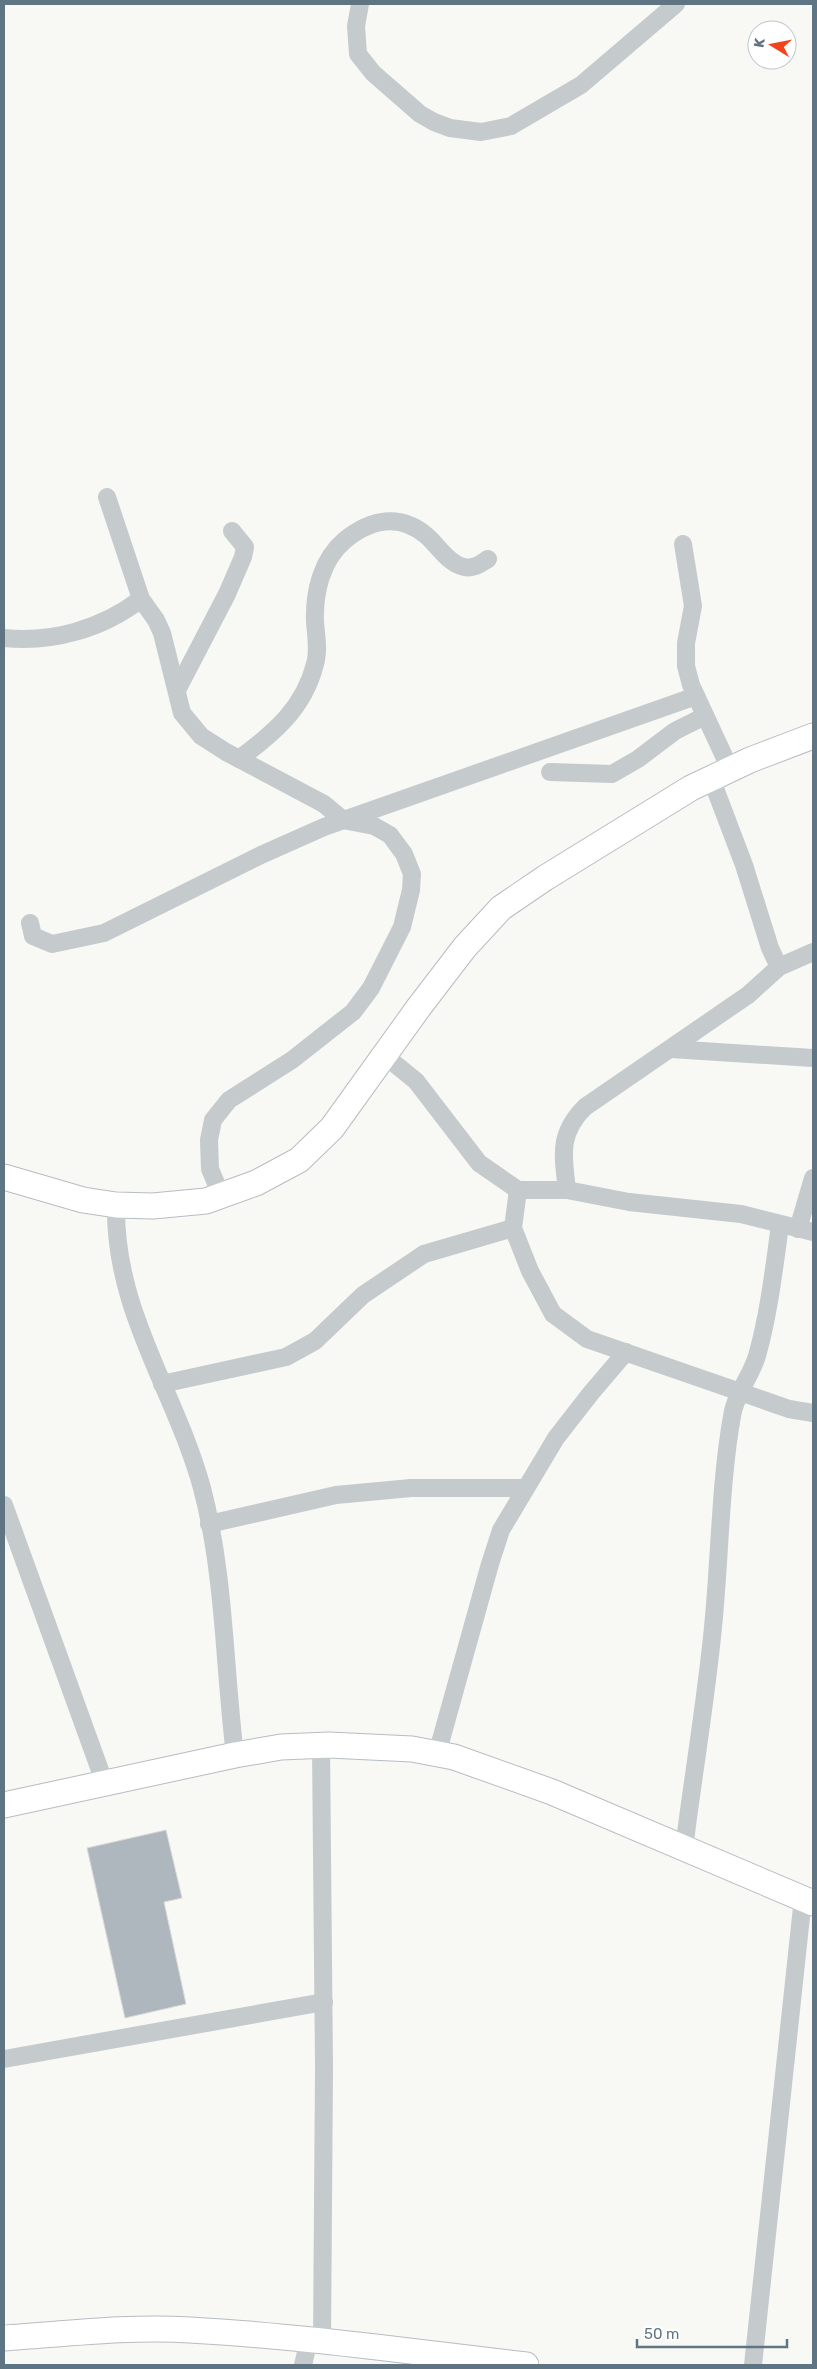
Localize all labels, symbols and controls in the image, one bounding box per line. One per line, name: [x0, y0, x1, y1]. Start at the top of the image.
north arrow: [747, 20, 797, 70]
text: K: [751, 36, 769, 49]
scale bar: [637, 2316, 787, 2348]
text: 50 m: [644, 2325, 679, 2343]

